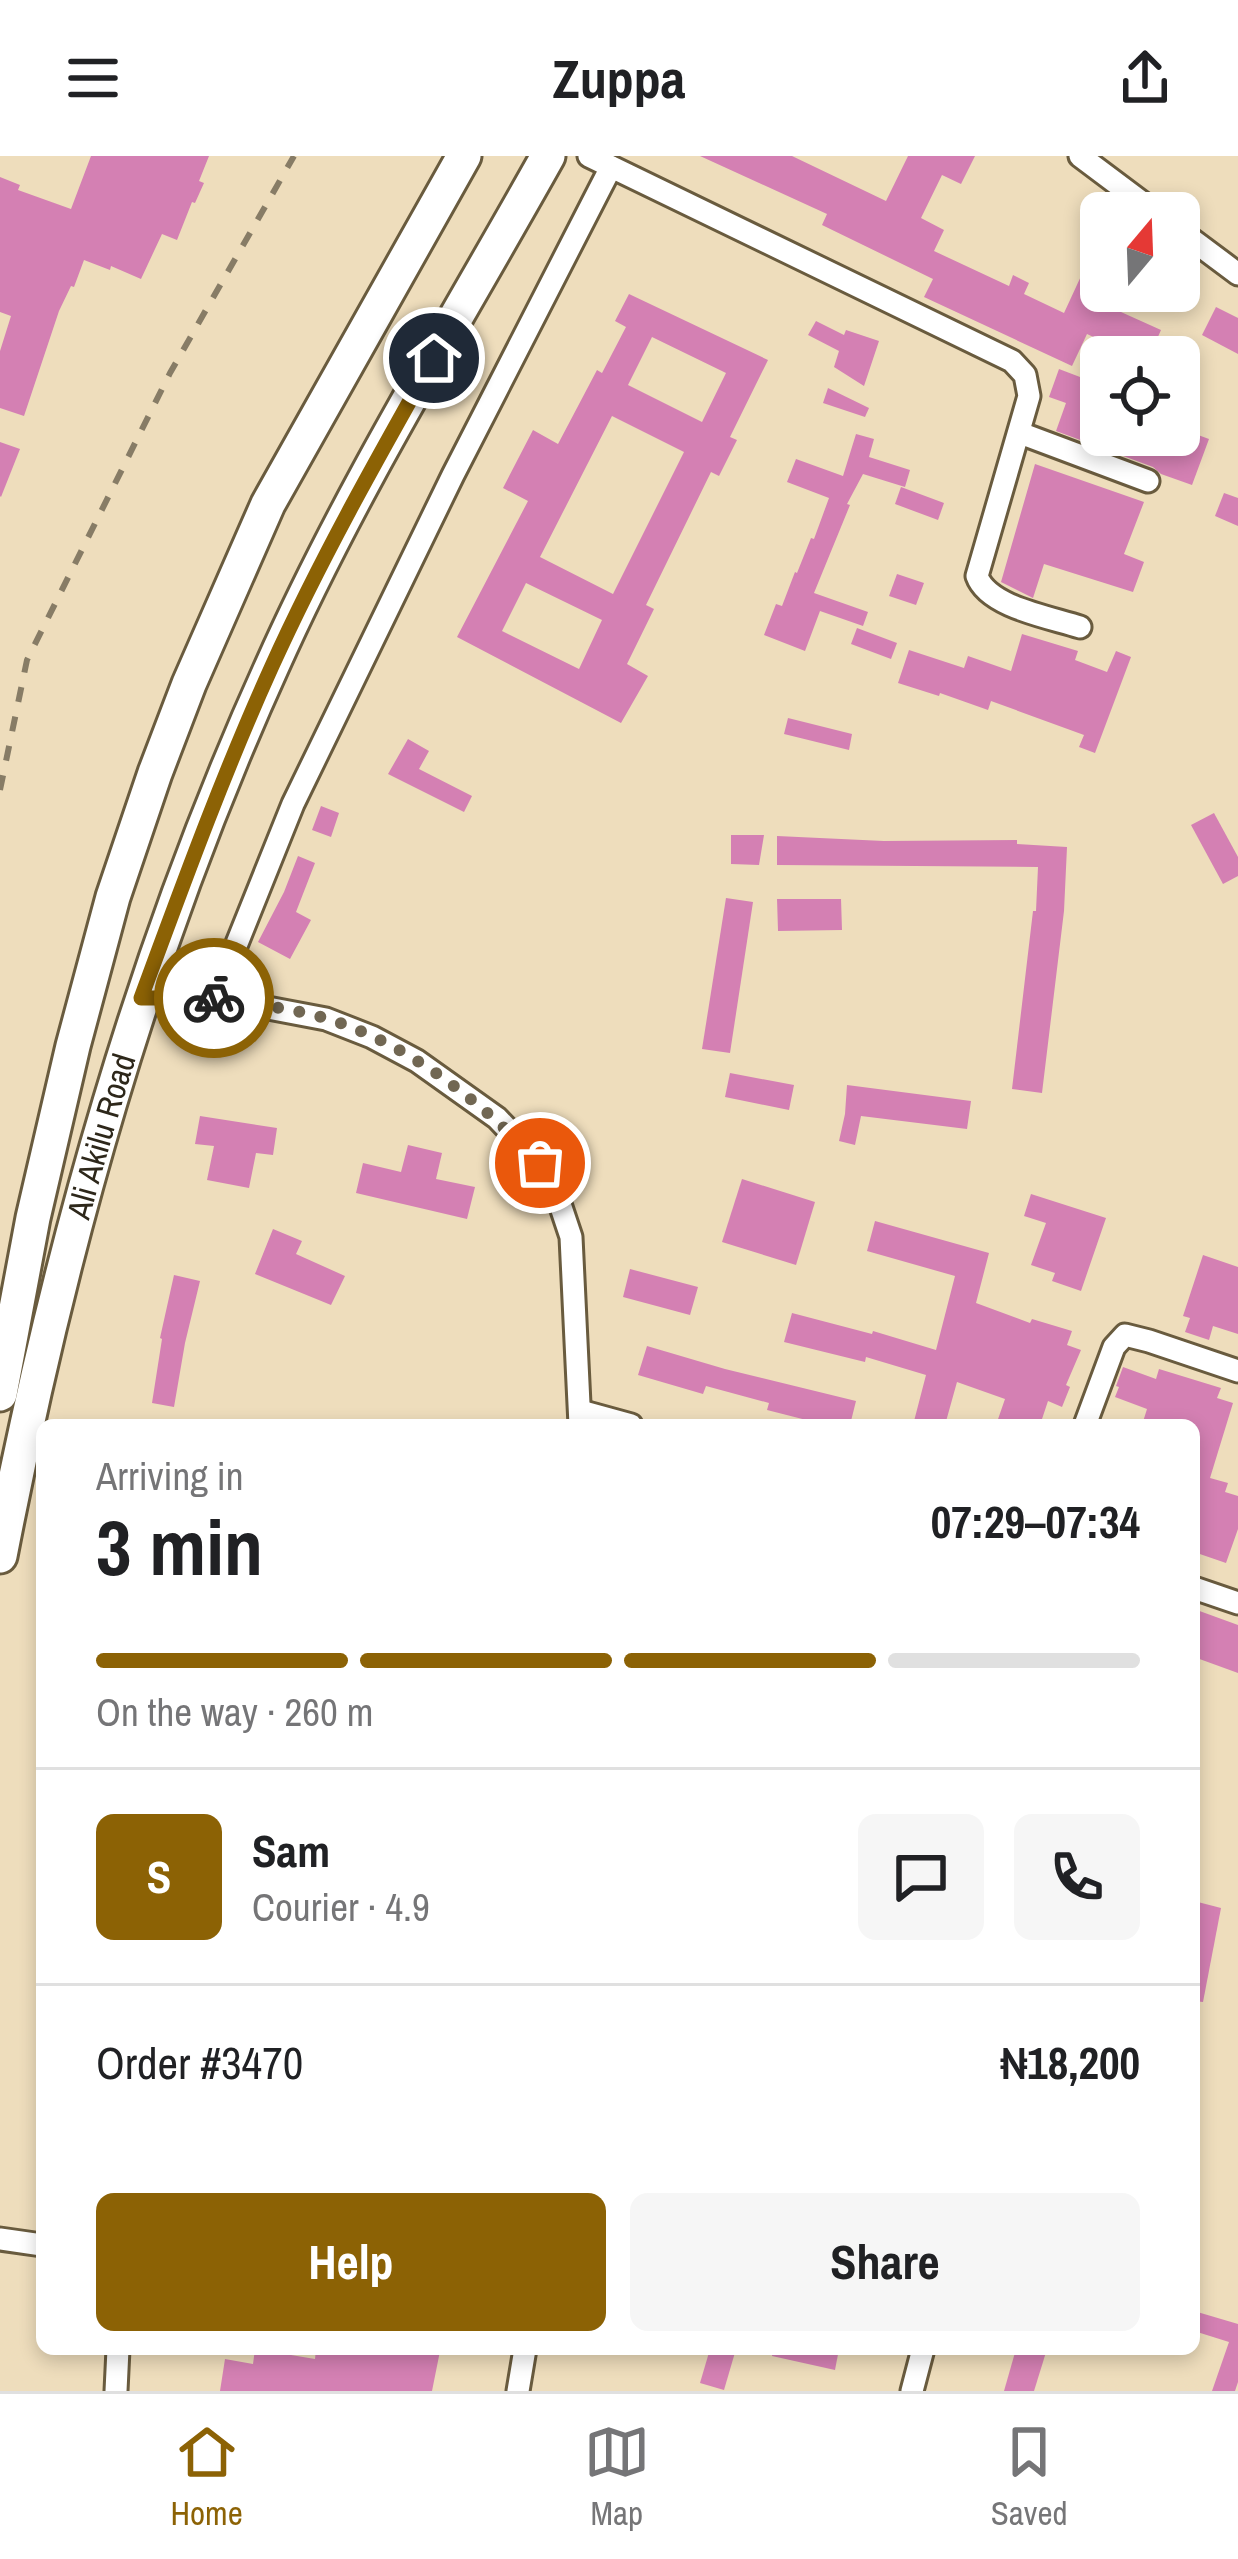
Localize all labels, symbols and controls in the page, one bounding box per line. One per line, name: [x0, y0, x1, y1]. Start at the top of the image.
text: Zuppa: [553, 42, 685, 115]
icon: menu: [60, 45, 126, 111]
icon: share: [1112, 45, 1178, 111]
north arrow: [1080, 192, 1200, 312]
map controls: [1080, 192, 1200, 456]
pin: [383, 307, 485, 409]
icon: home: [401, 325, 467, 391]
button: locate: [1080, 336, 1200, 456]
courier: [154, 938, 274, 1058]
icon: bike: [181, 965, 247, 1031]
street label: Ali Akilu Road: [56, 1048, 146, 1225]
pin: [489, 1112, 591, 1214]
icon: bag: [507, 1130, 573, 1196]
text: Arriving in: [96, 1450, 244, 1502]
text: 07:29–07:34: [931, 1491, 1140, 1552]
text: 3 min: [96, 1494, 263, 1599]
text: On the way · 260 m: [96, 1686, 373, 1738]
button: chat: [858, 1814, 984, 1940]
button: phone: [1014, 1814, 1140, 1940]
text: Sam: [252, 1820, 330, 1881]
text: S: [147, 1846, 171, 1907]
text: Courier · 4.9: [252, 1881, 430, 1933]
text: Order #3470: [96, 2032, 303, 2093]
text: ₦18,200: [1000, 2032, 1140, 2093]
button: Help: [96, 2193, 606, 2331]
button: Share: [630, 2193, 1140, 2331]
tab: Home: [171, 2419, 243, 2535]
tab: Map: [584, 2419, 650, 2535]
tab: Saved: [991, 2419, 1067, 2535]

